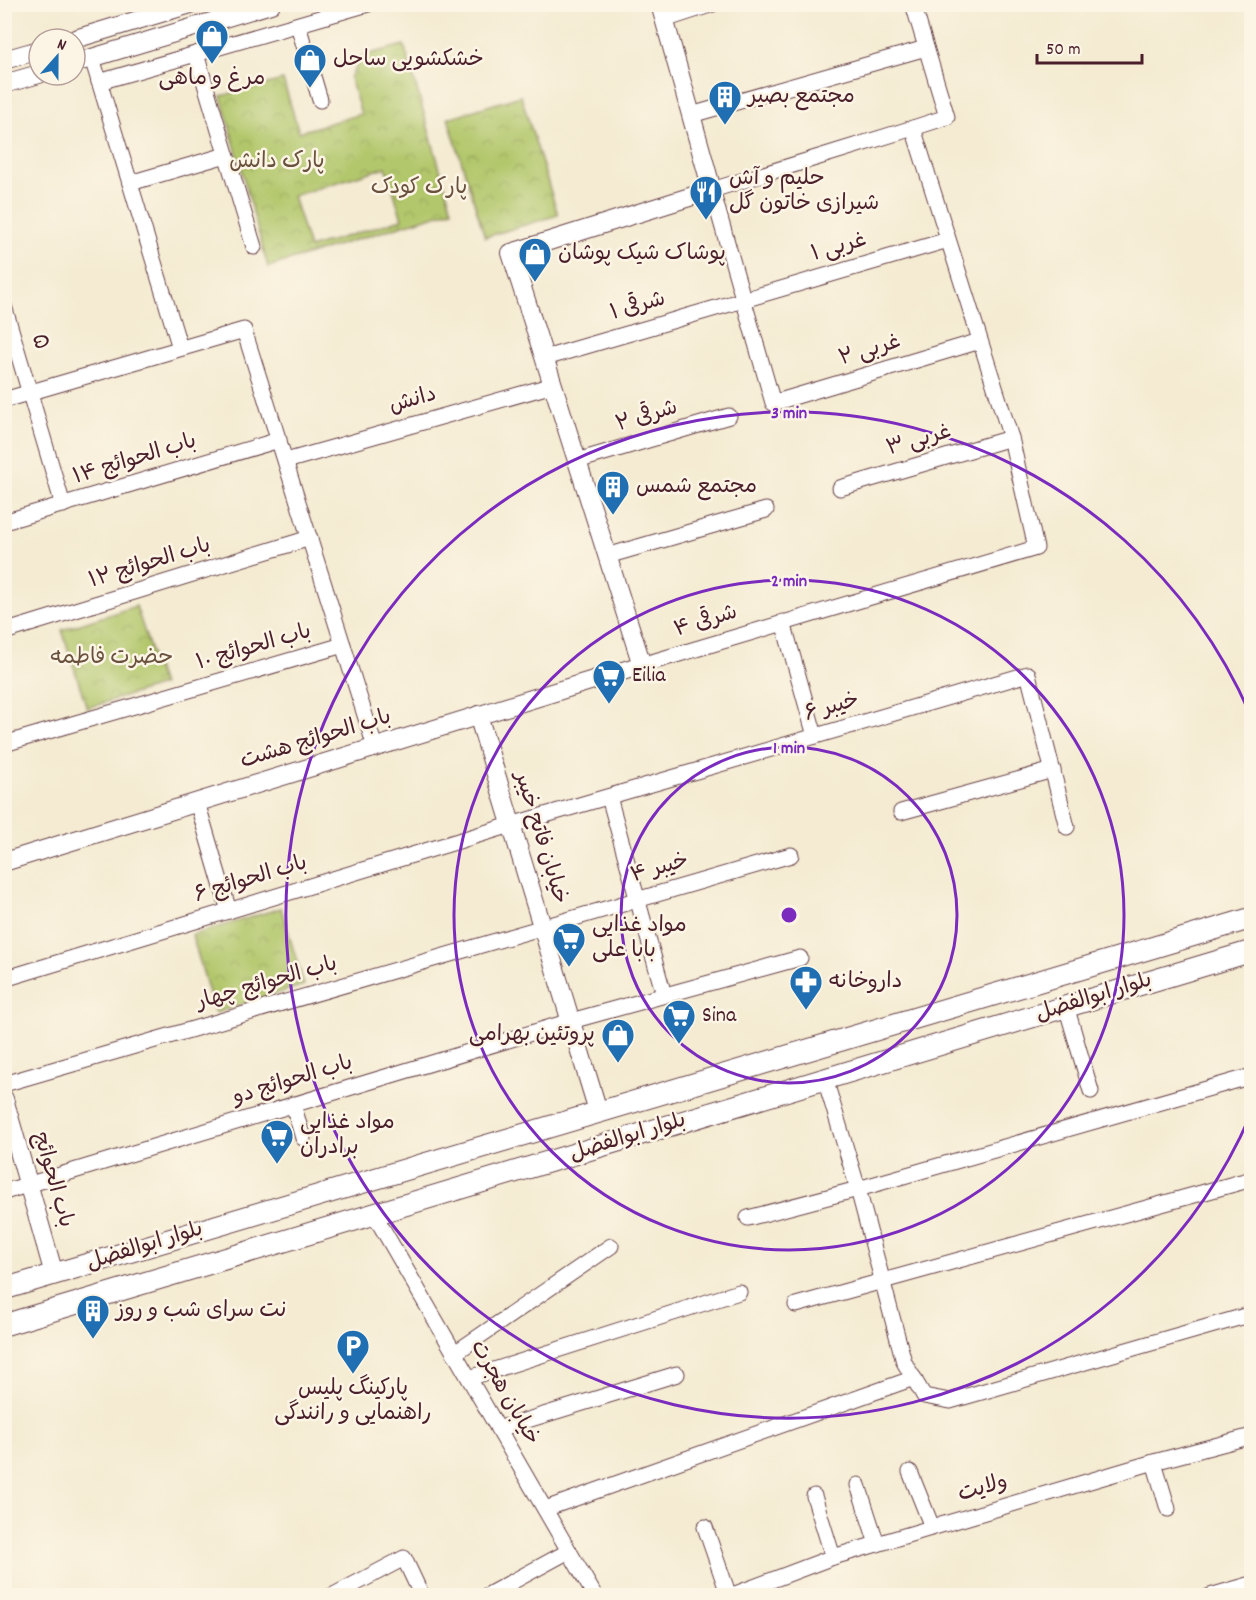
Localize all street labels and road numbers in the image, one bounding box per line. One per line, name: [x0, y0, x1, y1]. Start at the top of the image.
street label: ۱ غربی: [808, 225, 870, 271]
street label: ۱ شرقی: [606, 283, 669, 330]
street label: ۲ غربی: [835, 327, 905, 375]
street label: ۵: [22, 330, 56, 354]
street label: دانش: [386, 380, 440, 422]
street label: ۲ شرقی: [612, 392, 682, 441]
street label: ۳ غربی: [883, 417, 955, 465]
street label: باب الحوائج ۱۴: [69, 427, 201, 493]
street label: باب الحوائج ۱۲: [85, 531, 215, 597]
street label: ۴ شرقی: [670, 597, 742, 646]
street label: باب الحوائج ۱۰: [193, 617, 315, 679]
street label: خیبر ۶: [801, 685, 863, 731]
street label: باب الحوائج هشت: [237, 702, 395, 778]
street label: خیابان فاتح خیبر: [505, 766, 575, 908]
street label: خیبر ۴: [627, 846, 693, 892]
street label: باب الحوائج ۶: [191, 848, 311, 912]
street label: باب الحوائج چهار: [191, 949, 341, 1019]
street label: بلوار ابوالفضل: [1032, 966, 1156, 1030]
street label: باب الحوائج دو: [227, 1048, 357, 1115]
street label: بلوار ابوالفضل: [566, 1106, 690, 1170]
street label: باب الحوائج: [24, 1129, 80, 1231]
street label: بلوار ابوالفضل: [83, 1215, 207, 1279]
street label: خیابان هجرت: [461, 1335, 547, 1451]
street label: ولایت: [954, 1467, 1012, 1511]

